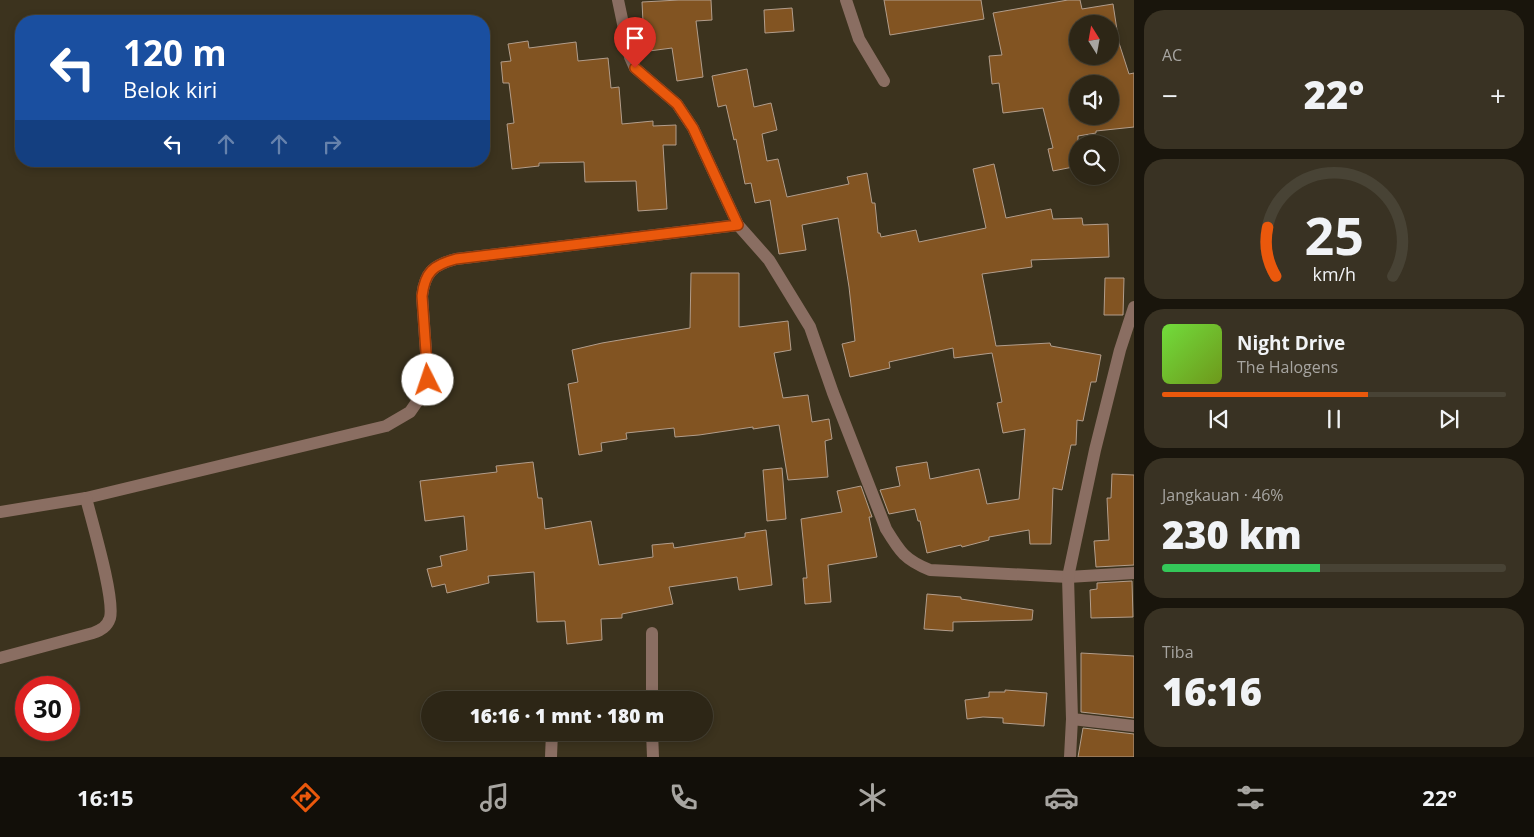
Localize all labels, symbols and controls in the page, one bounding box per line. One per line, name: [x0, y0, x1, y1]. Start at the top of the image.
north arrow: [1069, 15, 1119, 65]
map controls: [1069, 15, 1119, 185]
pin: [614, 17, 656, 68]
icon: arrive: [621, 24, 649, 52]
text: 120 m: [123, 29, 227, 76]
icon: left: [40, 35, 105, 100]
text: AC: [1162, 44, 1182, 66]
text: 22°: [1304, 68, 1364, 120]
text: Belok kiri: [123, 74, 217, 104]
button: sound: [1069, 75, 1119, 125]
text: −: [1162, 76, 1178, 114]
text: +: [1490, 76, 1506, 114]
icon: left: [159, 130, 187, 158]
icon: ahead: [212, 130, 240, 158]
icon: ahead: [265, 130, 293, 158]
icon: right: [318, 130, 346, 158]
button: search: [1069, 135, 1119, 185]
text: 25: [1304, 199, 1364, 270]
text: km/h: [1312, 262, 1356, 286]
text: Night Drive: [1237, 330, 1345, 356]
position arrow: [401, 353, 453, 405]
text: The Halogens: [1237, 356, 1338, 378]
icon: previous: [1205, 405, 1233, 433]
icon: pause: [1320, 405, 1348, 433]
icon: next: [1435, 405, 1463, 433]
text: Jangkauan · 46%: [1162, 484, 1284, 506]
text: 230 km: [1162, 508, 1302, 560]
text: Tiba: [1162, 641, 1194, 663]
text: 16:16: [1162, 665, 1262, 717]
speed limit sign: 30: [15, 676, 80, 741]
text: 16:16 · 1 mnt · 180 m: [470, 703, 664, 729]
icon: directions: [288, 780, 323, 815]
icon: music: [477, 780, 512, 815]
icon: phone: [666, 780, 701, 815]
icon: climate: [855, 780, 890, 815]
icon: car: [1044, 780, 1079, 815]
icon: filters: [1233, 780, 1268, 815]
text: 16:15: [77, 782, 134, 812]
text: 22°: [1422, 782, 1457, 812]

